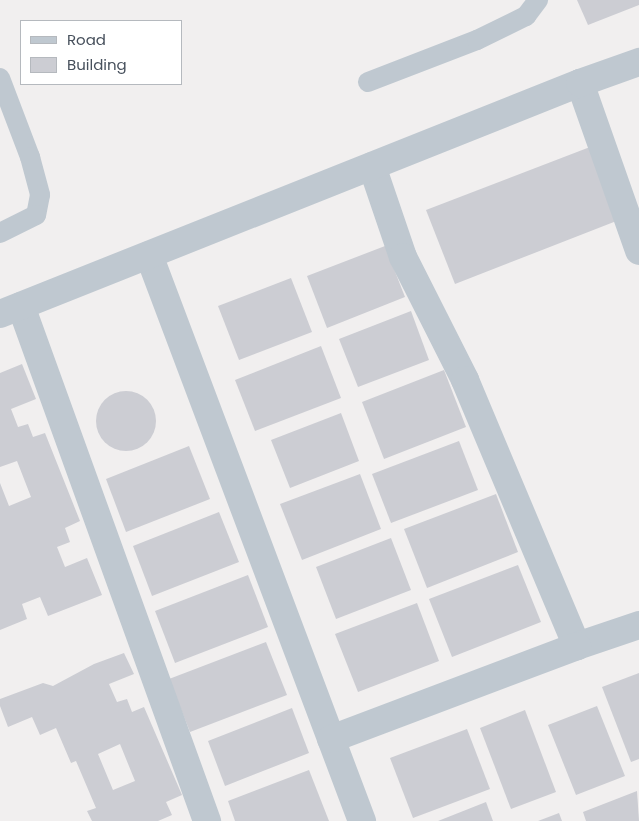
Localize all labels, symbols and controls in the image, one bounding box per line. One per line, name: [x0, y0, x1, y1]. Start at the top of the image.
legend: [20, 20, 182, 85]
text: Road: [67, 29, 106, 50]
text: Building: [67, 54, 127, 75]

